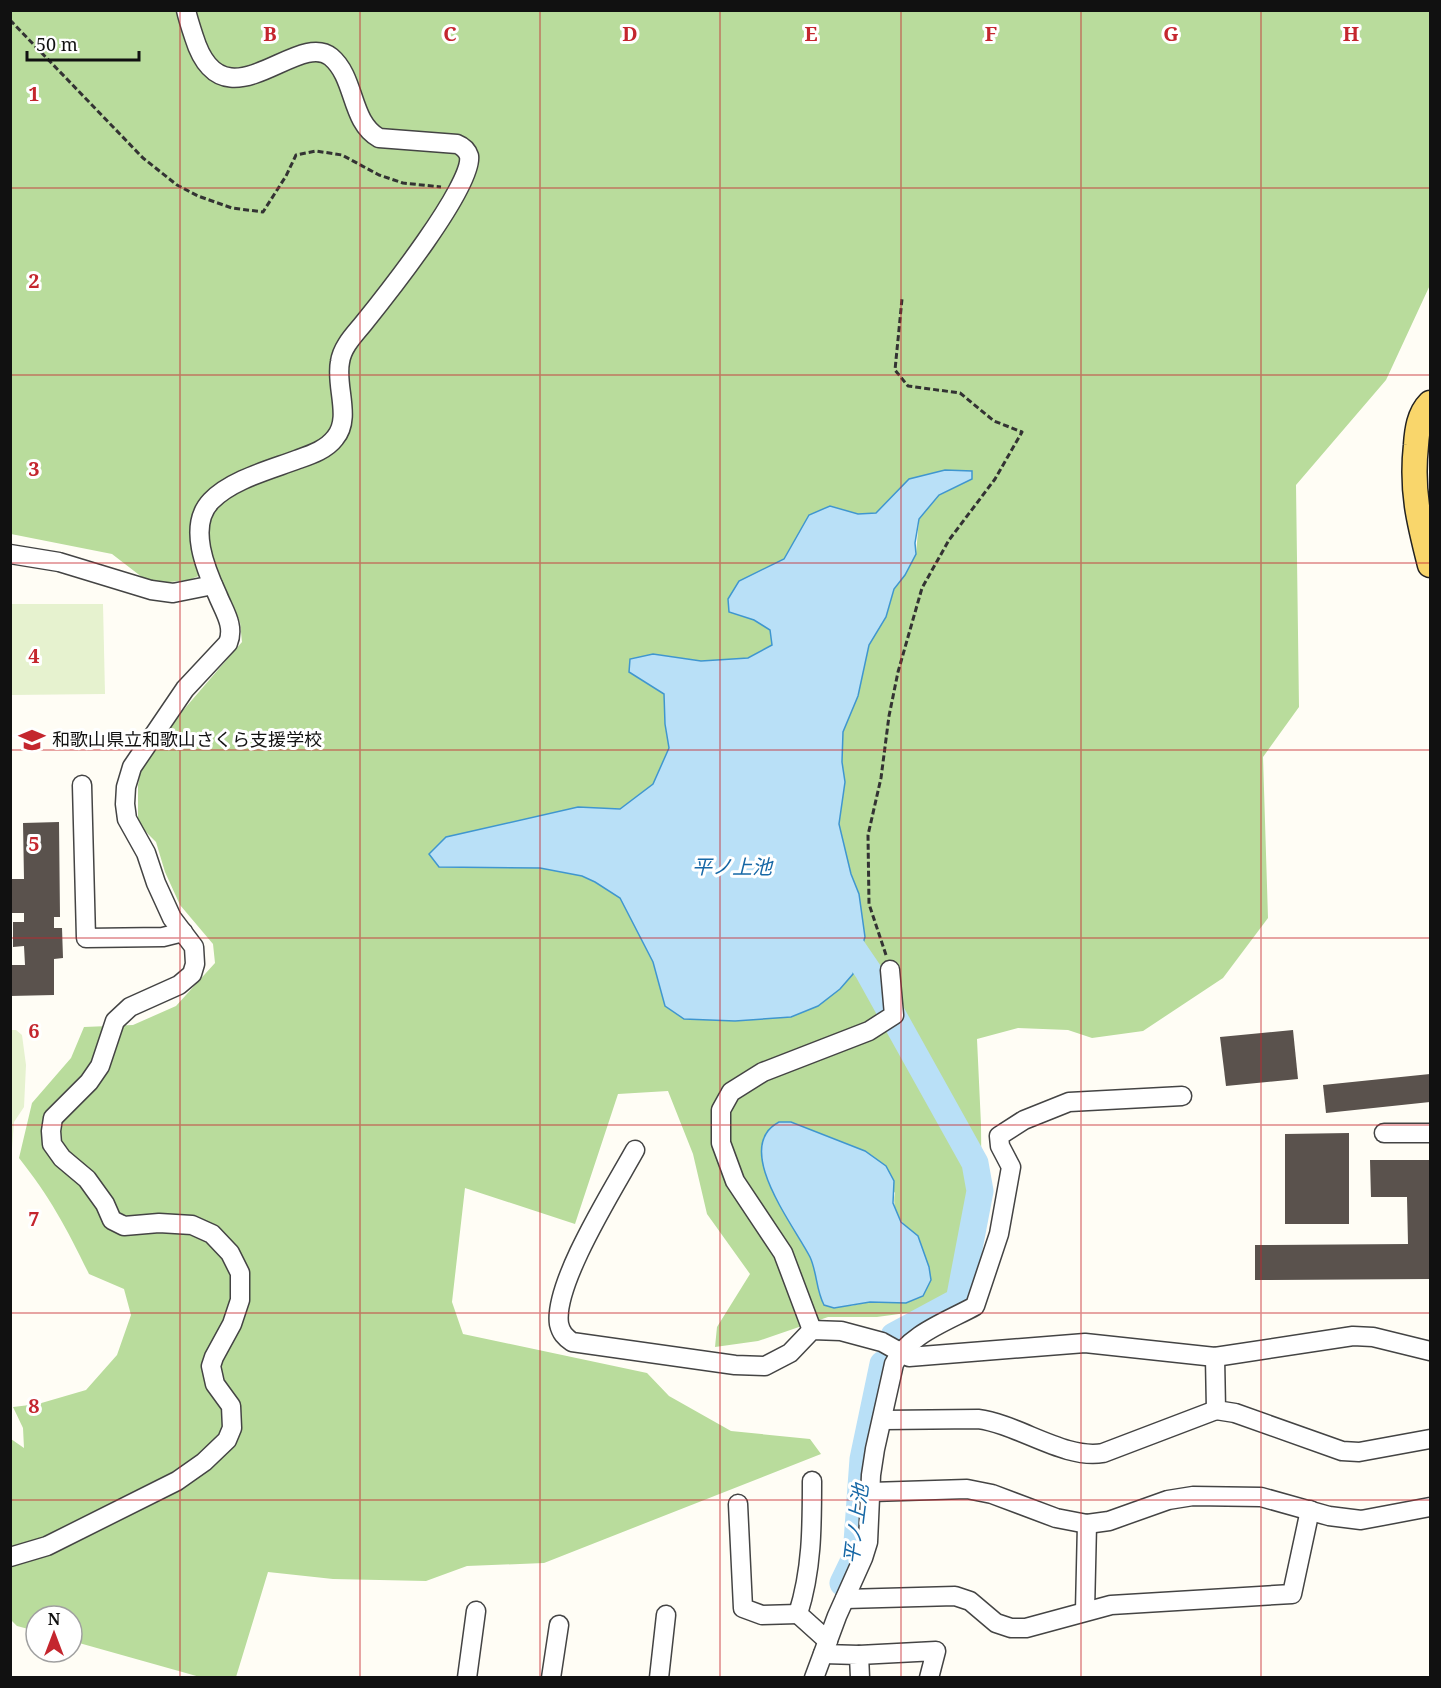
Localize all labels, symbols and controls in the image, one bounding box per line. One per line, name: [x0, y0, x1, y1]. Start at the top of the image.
text: B: [263, 20, 277, 47]
text: C: [443, 20, 457, 47]
text: D: [622, 20, 638, 47]
text: E: [804, 20, 818, 47]
text: F: [985, 20, 997, 47]
text: G: [1163, 20, 1179, 47]
text: H: [1343, 20, 1359, 47]
scale bar: [27, 24, 140, 62]
text: 50 m: [36, 32, 78, 56]
text: 1: [28, 80, 40, 107]
text: 2: [28, 267, 40, 294]
text: 3: [28, 455, 40, 482]
text: 4: [28, 642, 40, 669]
school or university icon: 和歌山県立和歌山さくら支援学校: [17, 725, 47, 755]
place label: 和歌山県立和歌山さくら支援学校: [52, 727, 322, 751]
text: 5: [28, 830, 40, 857]
water label: 平ノ上池: [692, 853, 774, 880]
text: 6: [28, 1017, 40, 1044]
text: 7: [28, 1205, 40, 1232]
text: 8: [28, 1392, 40, 1419]
water label: 平ノ上池: [837, 1481, 874, 1565]
north arrow: [24, 1604, 84, 1664]
text: N: [48, 1608, 61, 1630]

